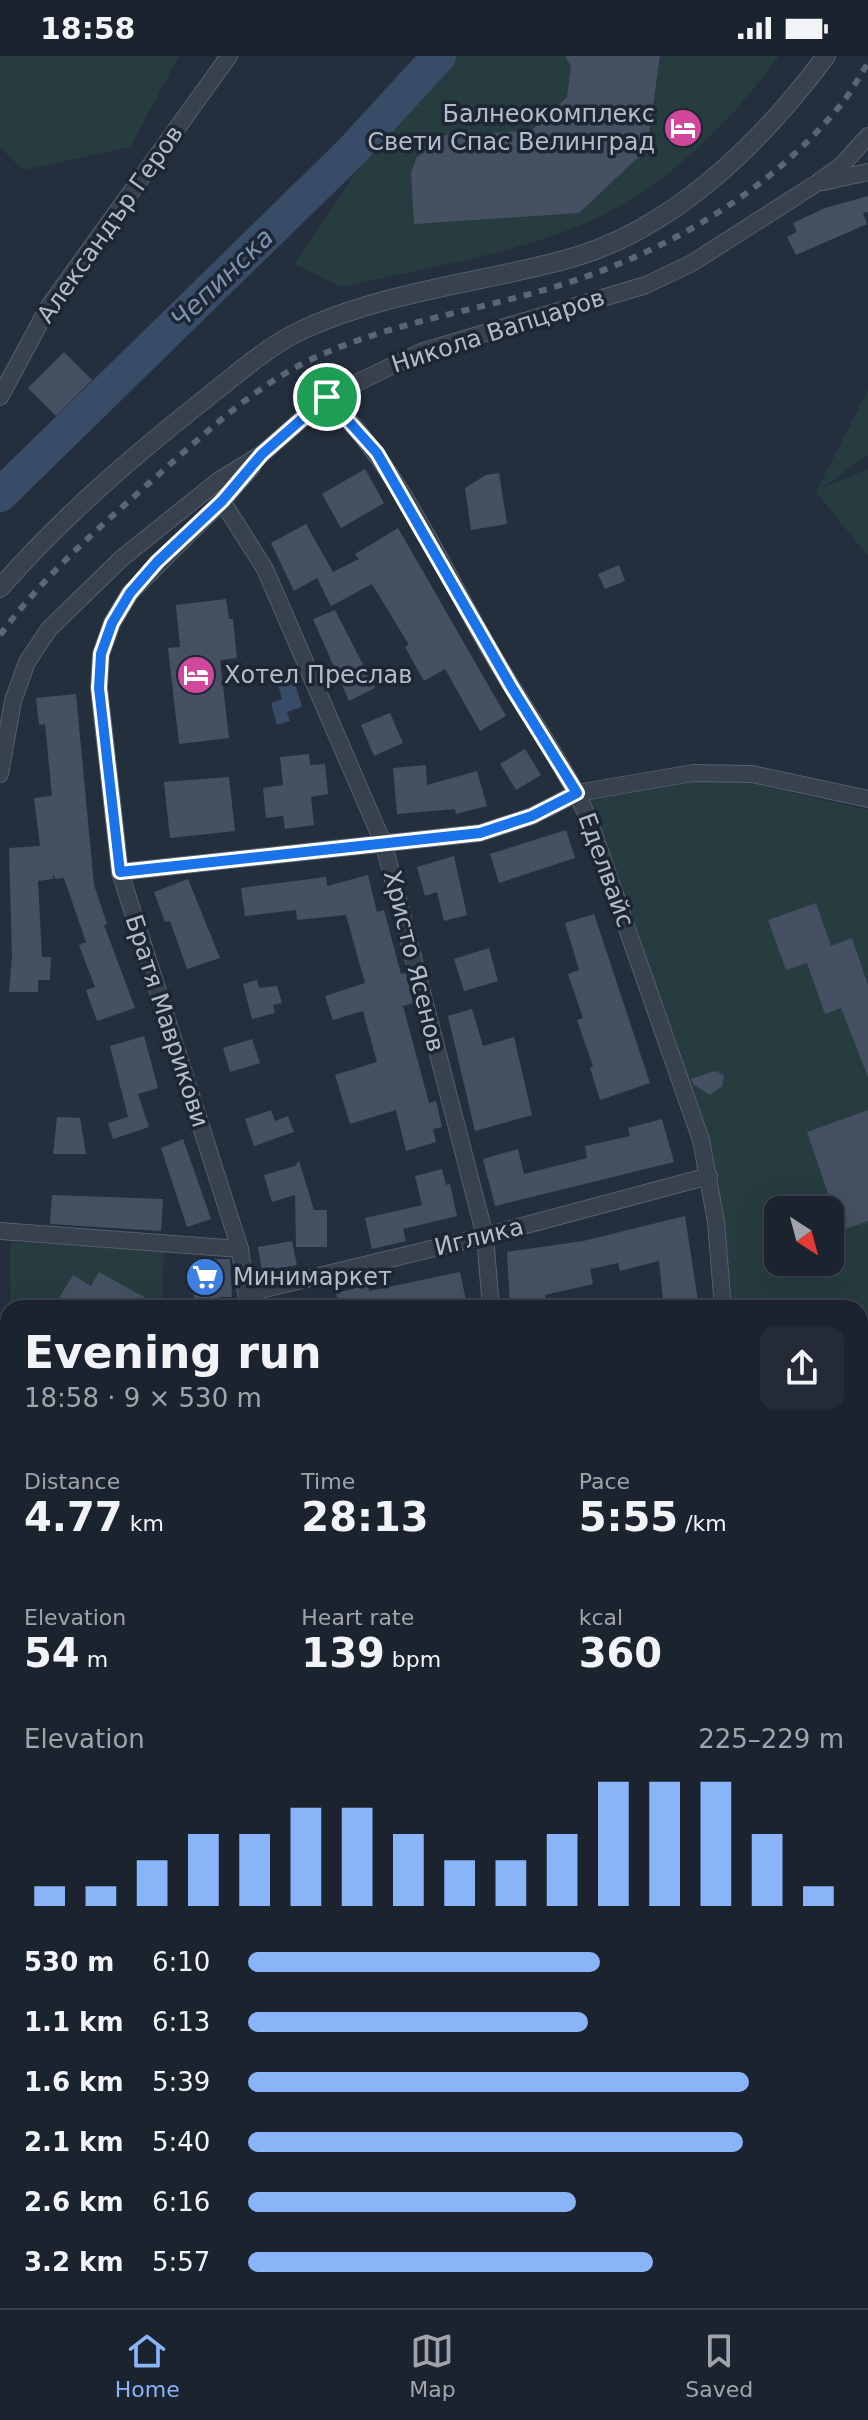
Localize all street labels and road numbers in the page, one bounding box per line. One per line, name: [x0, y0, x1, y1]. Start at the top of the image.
street label: Александър Геров: [31, 120, 189, 328]
street label: Никола Вапцаров: [388, 283, 608, 379]
street label: Еделвайс: [572, 809, 640, 931]
street label: Христо Ясенов: [378, 867, 450, 1055]
street label: Братя Маврикови: [119, 911, 215, 1131]
street label: Иглика: [432, 1212, 526, 1262]

